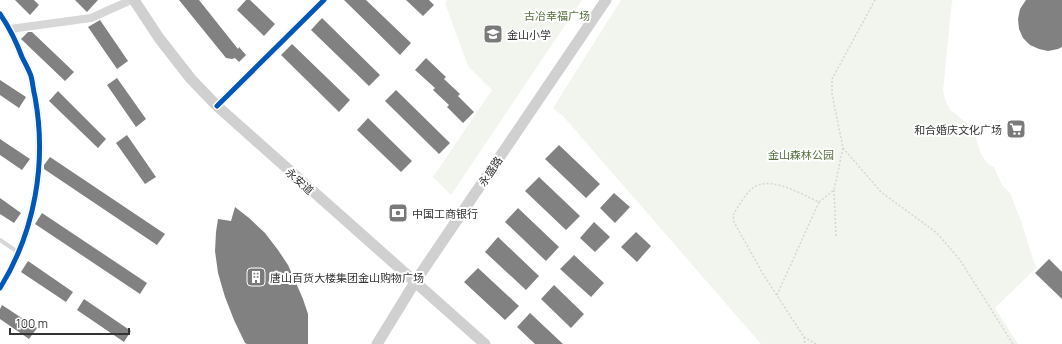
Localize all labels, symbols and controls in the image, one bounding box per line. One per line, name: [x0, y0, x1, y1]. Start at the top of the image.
park label: 古冶幸福广场: [524, 8, 590, 23]
school or university icon: 金山小学: [482, 23, 504, 45]
place label: 金山小学: [507, 27, 551, 42]
supermarket icon: 和合婚庆文化广场: [1005, 118, 1027, 140]
place label: 和合婚庆文化广场: [914, 122, 1002, 137]
park label: 金山森林公园: [768, 147, 834, 162]
street label: 永盛路: [475, 153, 505, 189]
street label: 永安道: [283, 164, 317, 198]
bank icon: 中国工商银行: [387, 202, 409, 224]
place label: 中国工商银行: [412, 206, 478, 221]
building icon: 唐山百货大楼集团金山购物广场: [245, 266, 267, 288]
place label: 唐山百货大楼集团金山购物广场: [270, 270, 424, 285]
scale bar: [10, 310, 129, 336]
text: 100 m: [16, 315, 48, 332]

